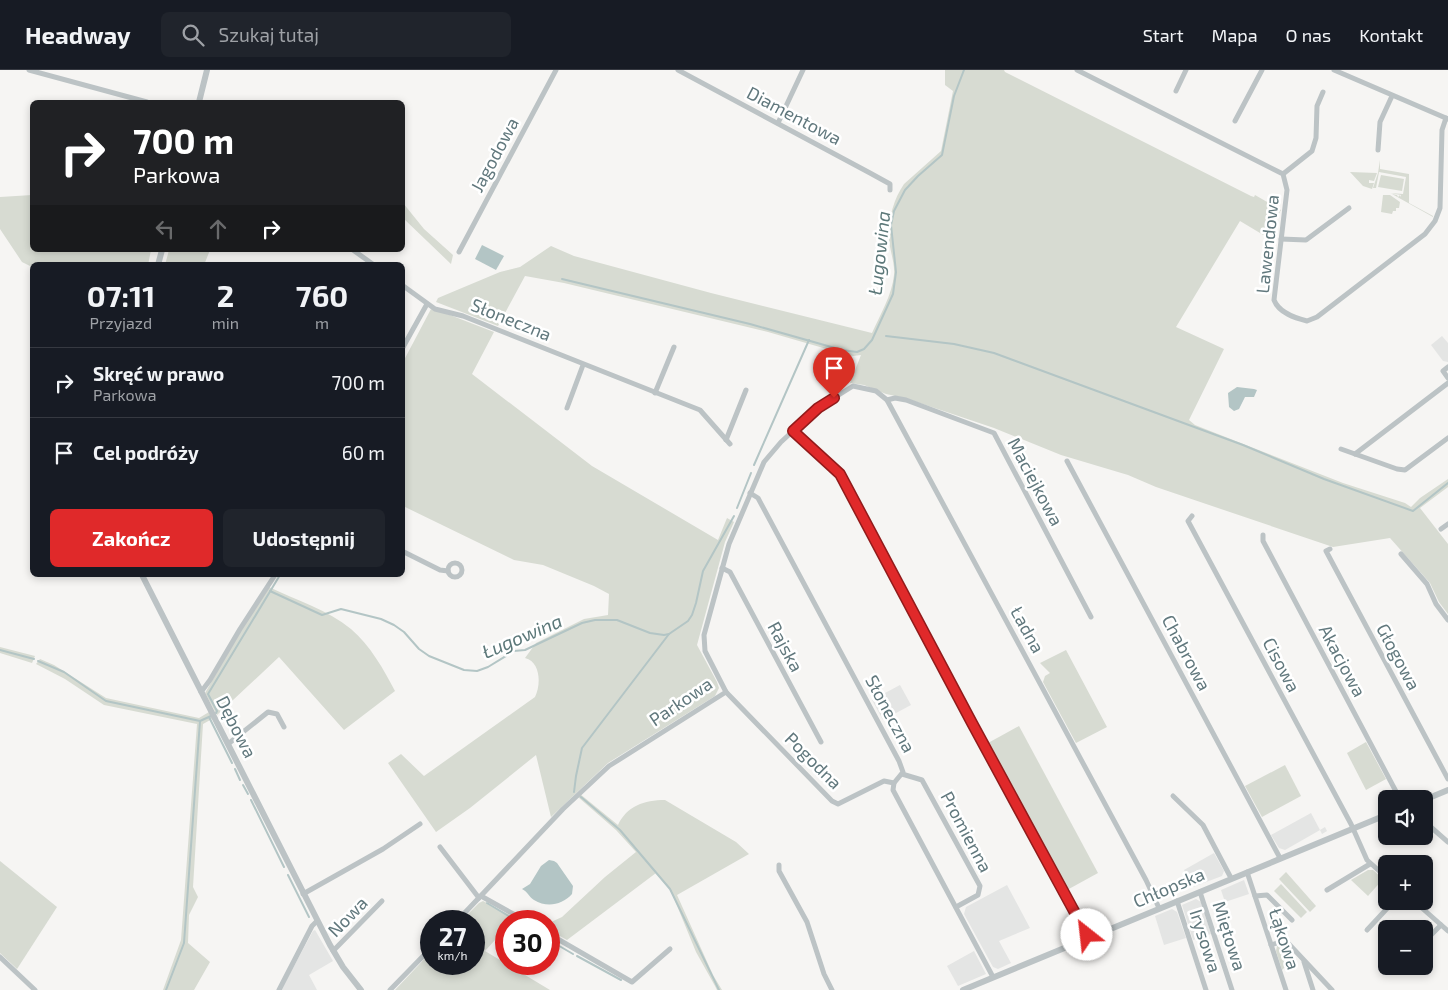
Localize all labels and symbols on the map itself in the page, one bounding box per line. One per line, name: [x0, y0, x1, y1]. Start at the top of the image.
street label: Diamentowa: [743, 81, 845, 149]
street label: Jagodowa: [465, 113, 523, 196]
street label: Lawendowa: [1251, 193, 1283, 294]
water label: Ługowina: [863, 210, 894, 296]
street label: Słoneczna: [468, 293, 555, 345]
pin: [813, 347, 855, 398]
street label: Maciejkowa: [1003, 434, 1068, 529]
street label: Ładna: [1006, 602, 1050, 657]
water label: Ługowina: [478, 608, 565, 663]
street label: Chabrowa: [1158, 611, 1216, 694]
street label: Rajska: [764, 618, 808, 675]
street label: Głogowa: [1372, 619, 1426, 694]
street label: Akacjowa: [1315, 621, 1371, 700]
street label: Cisowa: [1258, 633, 1305, 696]
street label: Słoneczna: [861, 671, 920, 756]
street label: Parkowa: [645, 672, 716, 730]
street label: Dębowa: [212, 692, 262, 761]
street label: Pogodna: [781, 727, 847, 793]
street label: Promienna: [936, 787, 997, 876]
street label: Chłopska: [1130, 862, 1208, 912]
street label: Nowa: [323, 892, 372, 941]
street label: Miętowa: [1208, 898, 1251, 973]
street label: Łąkowa: [1265, 905, 1305, 972]
street label: Irysowa: [1185, 906, 1227, 975]
position arrow: [1060, 908, 1112, 960]
speed limit sign: 30: [495, 910, 560, 975]

